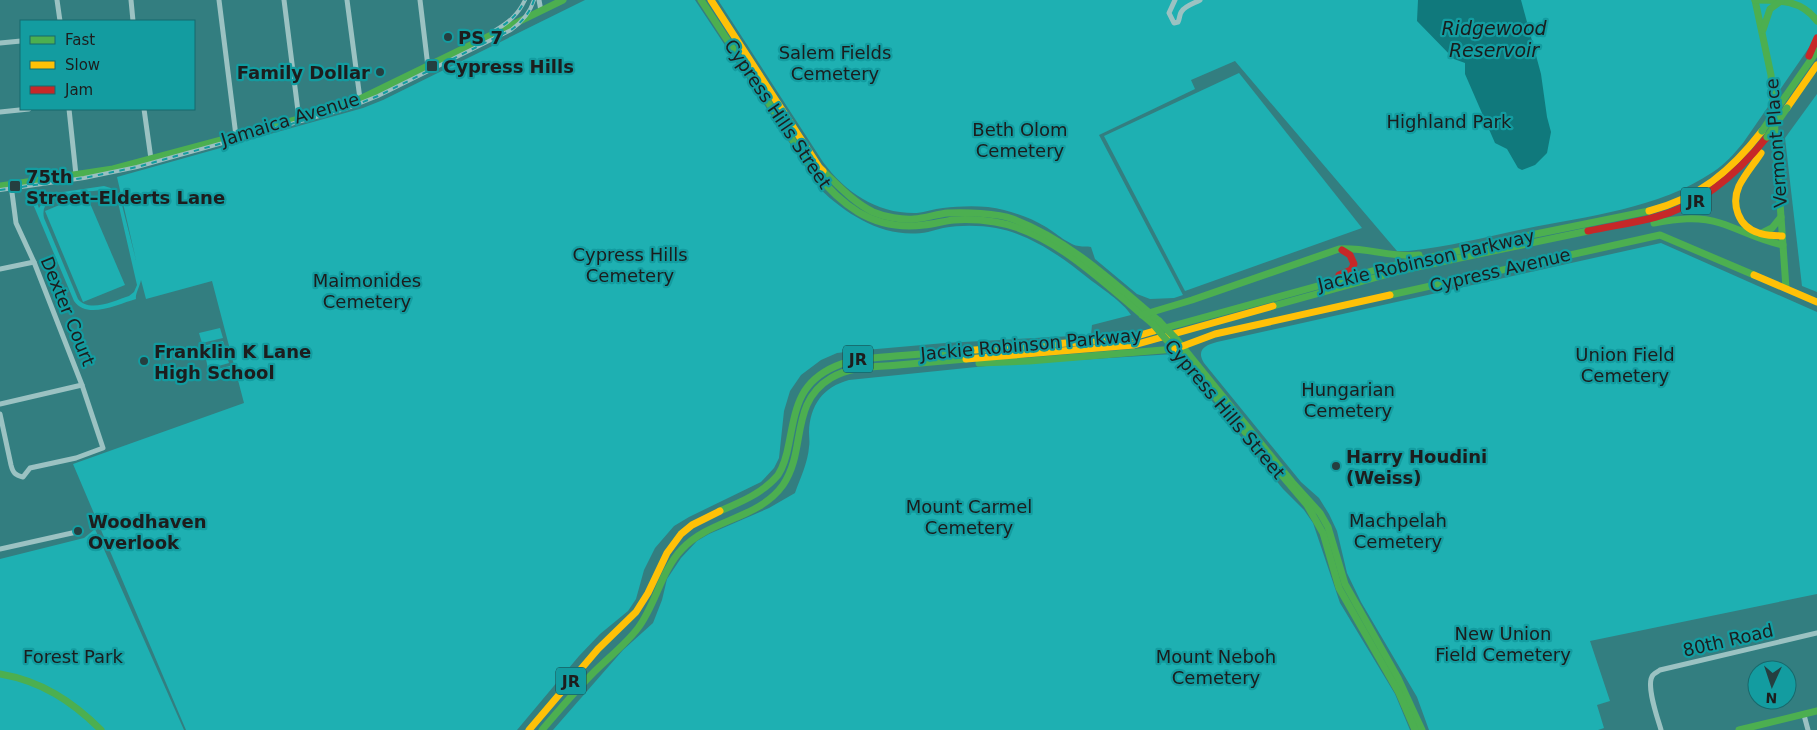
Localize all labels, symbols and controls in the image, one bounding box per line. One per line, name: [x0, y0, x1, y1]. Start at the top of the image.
water label: Ridgewood Reservoir: [1441, 17, 1548, 61]
legend: [20, 20, 195, 110]
place label: PS 7: [458, 27, 503, 48]
text: Fast: [65, 31, 95, 49]
marker: PS 7: [442, 31, 454, 43]
street label: Cypress Hills Street: [720, 35, 836, 193]
park label: Salem Fields Cemetery: [779, 42, 891, 84]
text: Slow: [65, 56, 100, 74]
place label: Cypress Hills: [443, 56, 574, 77]
marker: Cypress Hills: [425, 59, 439, 73]
place label: Family Dollar: [237, 62, 370, 83]
marker: Family Dollar: [374, 66, 386, 78]
street label: Vermont Place: [1761, 78, 1791, 208]
text: Jam: [64, 81, 93, 99]
street label: Jamaica Avenue: [217, 88, 362, 150]
park label: Highland Park: [1387, 111, 1512, 132]
park label: Beth Olom Cemetery: [972, 119, 1068, 161]
place label: 75th Street–Elderts Lane: [26, 166, 225, 208]
marker: 75th Street–Elderts Lane: [8, 179, 22, 193]
road number: JR: [1681, 188, 1711, 215]
street label: Jackie Robinson Parkway: [1315, 225, 1537, 295]
park label: Cypress Hills Cemetery: [572, 244, 688, 286]
street label: Cypress Avenue: [1427, 244, 1573, 296]
street label: Dexter Court: [37, 253, 99, 369]
park label: Maimonides Cemetery: [313, 270, 421, 312]
street label: Jackie Robinson Parkway: [919, 324, 1143, 364]
street label: Cypress Hills Street: [1161, 335, 1289, 483]
place label: Franklin K Lane High School: [154, 341, 311, 383]
park label: Union Field Cemetery: [1575, 344, 1675, 386]
road number: JR: [843, 346, 873, 372]
marker: Franklin K Lane High School: [138, 355, 150, 367]
park label: Hungarian Cemetery: [1301, 379, 1395, 421]
place label: Harry Houdini (Weiss): [1346, 446, 1487, 488]
marker: Harry Houdini (Weiss): [1330, 460, 1342, 472]
park label: Mount Carmel Cemetery: [906, 496, 1032, 538]
park label: Machpelah Cemetery: [1349, 510, 1447, 552]
place label: Woodhaven Overlook: [88, 511, 207, 553]
marker: Woodhaven Overlook: [72, 525, 84, 537]
street label: 80th Road: [1681, 619, 1775, 661]
park label: New Union Field Cemetery: [1435, 623, 1571, 665]
park label: Forest Park: [23, 646, 124, 667]
park label: Mount Neboh Cemetery: [1156, 646, 1276, 688]
north arrow: [1747, 660, 1797, 710]
road number: JR: [556, 668, 586, 694]
text: N: [1765, 690, 1778, 706]

